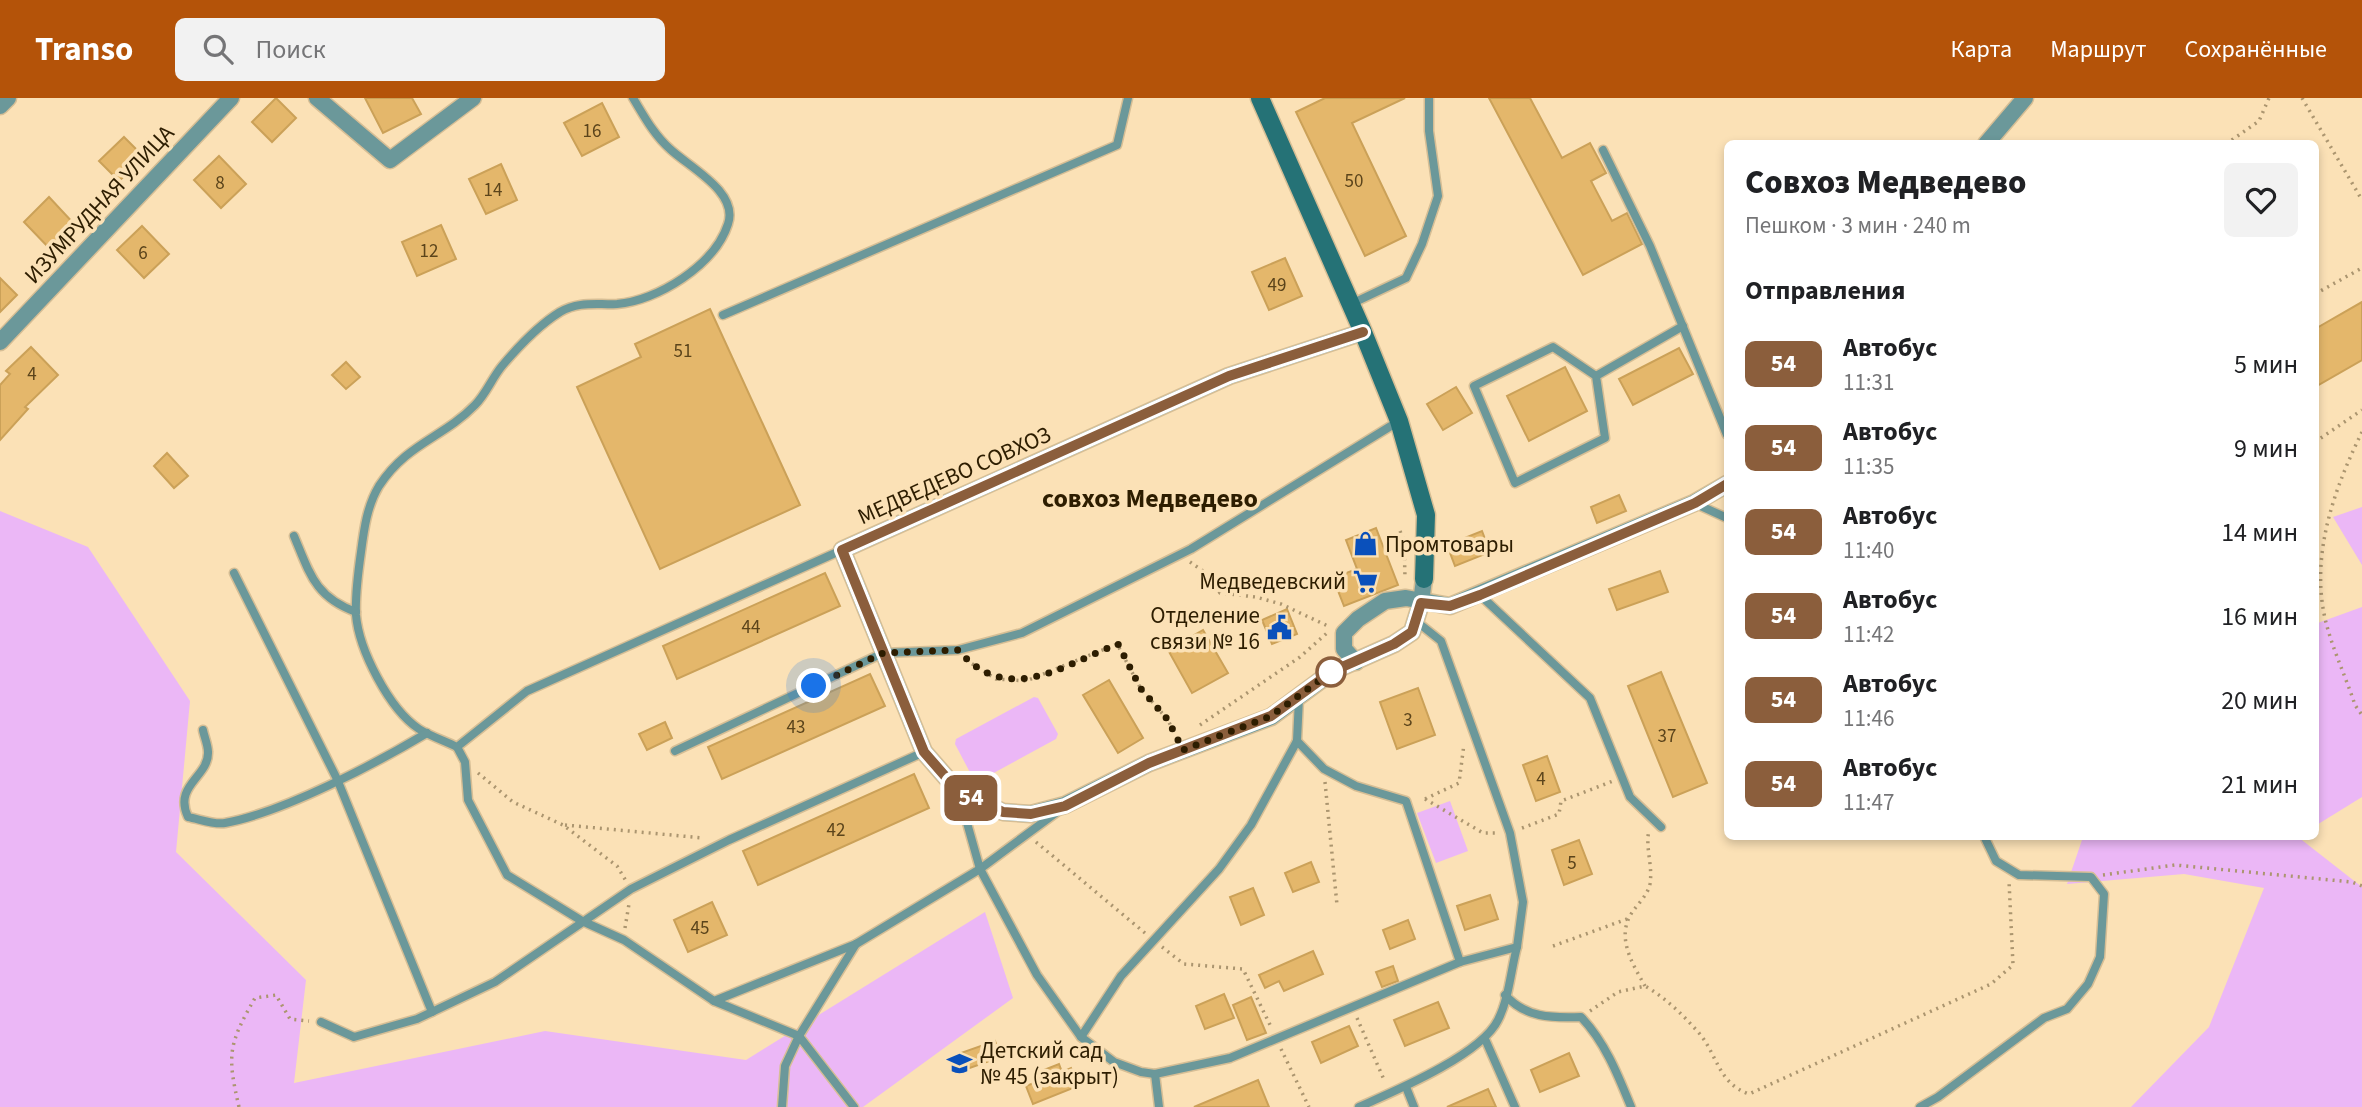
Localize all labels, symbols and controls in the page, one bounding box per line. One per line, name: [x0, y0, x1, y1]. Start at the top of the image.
search box: [175, 18, 665, 81]
text: Transo: [35, 26, 133, 73]
icon: search: [199, 30, 237, 68]
text: Поиск: [255, 31, 326, 68]
text: Карта: [1951, 32, 2012, 67]
text: Маршрут: [2050, 32, 2146, 67]
text: Сохранённые: [2184, 32, 2327, 67]
street label: ИЗУМРУДНАЯ УЛИЦА: [17, 117, 182, 291]
house number: 16: [583, 118, 601, 145]
text: Совхоз Медведево: [1745, 159, 2026, 206]
button: heart: [2224, 163, 2298, 237]
house number: 50: [1345, 168, 1363, 195]
house number: 8: [215, 170, 225, 197]
house number: 14: [484, 177, 502, 204]
text: Пешком · 3 мин · 240 m: [1745, 209, 1971, 242]
house number: 12: [420, 238, 438, 265]
house number: 6: [138, 240, 148, 267]
house number: 49: [1268, 272, 1286, 299]
text: Отправления: [1745, 272, 1905, 309]
text: Автобус: [1843, 329, 1937, 366]
house number: 51: [674, 338, 692, 365]
text: 54: [1771, 346, 1796, 381]
text: 5 мин: [2234, 346, 2298, 383]
house number: 4: [27, 361, 37, 388]
text: 11:31: [1843, 366, 1894, 399]
text: Автобус: [1843, 413, 1937, 450]
street label: МЕДВЕДЕВО СОВХОЗ: [852, 418, 1056, 533]
text: 54: [1771, 430, 1796, 465]
text: 9 мин: [2234, 430, 2298, 467]
text: 11:35: [1843, 450, 1894, 483]
district label: совхоз Медведево: [1042, 480, 1258, 517]
text: Автобус: [1843, 497, 1937, 534]
text: 54: [1771, 514, 1796, 549]
text: 14 мин: [2221, 514, 2298, 551]
place label: Промтовары: [1385, 528, 1514, 561]
shop icon: Промтовары: [1351, 530, 1379, 558]
text: 11:40: [1843, 534, 1894, 567]
place label: Медведевский: [1199, 565, 1346, 598]
supermarket icon: Медведевский: [1352, 567, 1380, 595]
text: Автобус: [1843, 581, 1937, 618]
text: 54: [1771, 598, 1796, 633]
text: 16 мин: [2221, 598, 2298, 635]
place label: Отделение связи № 16: [1150, 599, 1260, 658]
house number: 44: [742, 614, 760, 641]
public building icon: Отделение связи № 16: [1266, 614, 1294, 642]
text: 11:42: [1843, 618, 1894, 651]
unlabelled marker: [1316, 657, 1346, 687]
text: Автобус: [1843, 665, 1937, 702]
your location: [796, 668, 831, 703]
text: 54: [1771, 682, 1796, 717]
text: 20 мин: [2221, 682, 2298, 719]
text: 11:46: [1843, 702, 1894, 735]
house number: 3: [1403, 707, 1413, 734]
house number: 43: [787, 714, 805, 741]
house number: 37: [1658, 723, 1676, 750]
text: Автобус: [1843, 749, 1937, 786]
house number: 4: [1536, 766, 1546, 793]
text: 54: [1771, 766, 1796, 801]
text: 21 мин: [2221, 766, 2298, 803]
line badge: 54: [940, 775, 1002, 821]
text: 54: [958, 780, 984, 815]
text: 11:47: [1843, 786, 1894, 819]
house number: 42: [827, 817, 845, 844]
house number: 5: [1567, 850, 1577, 877]
house number: 45: [691, 915, 709, 942]
place label: Детский сад № 45 (закрыт): [980, 1034, 1119, 1093]
school or university icon: Детский сад № 45 (закрыт): [946, 1049, 974, 1077]

